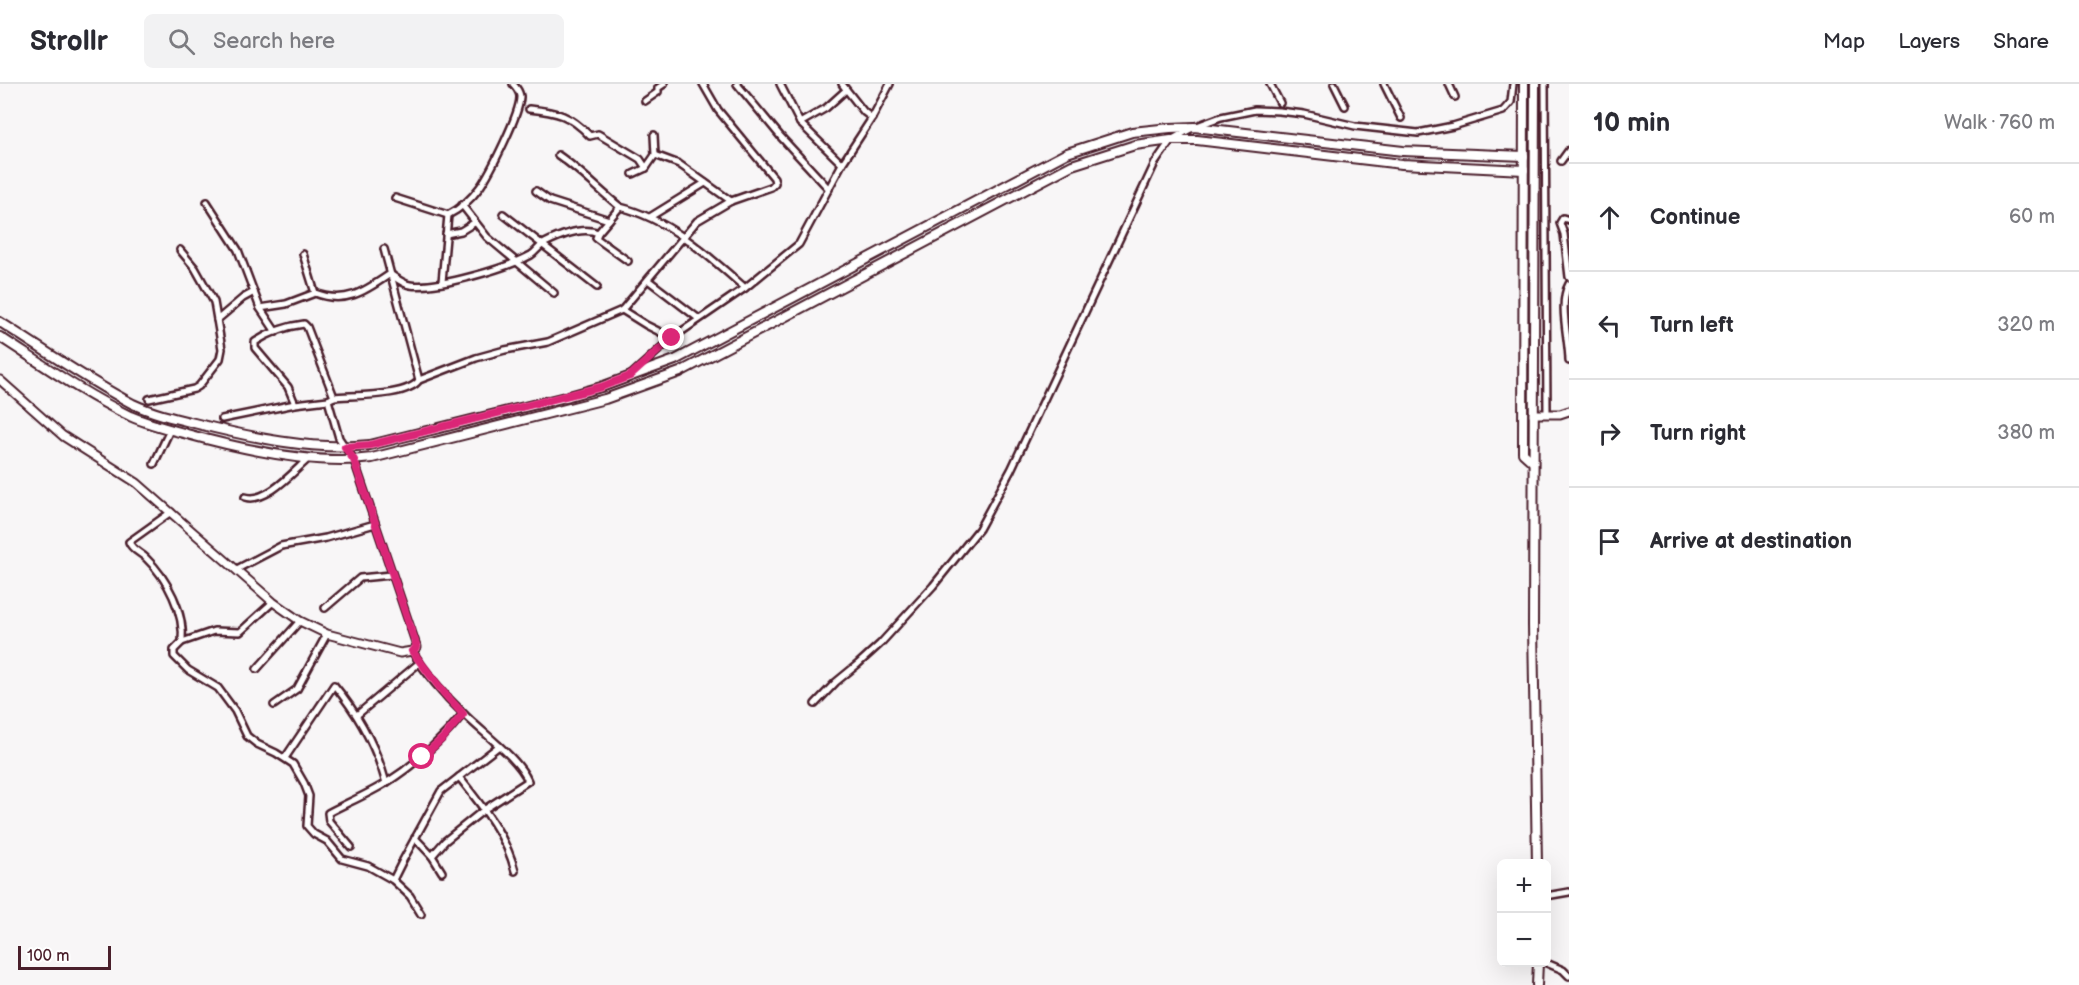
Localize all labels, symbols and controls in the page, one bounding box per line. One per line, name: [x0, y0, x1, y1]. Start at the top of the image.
search box: [144, 14, 564, 68]
text: Strollr: [30, 25, 108, 58]
icon: search: [165, 25, 198, 58]
text: Search here: [213, 28, 335, 55]
text: Map: [1823, 29, 1865, 54]
text: Layers: [1898, 29, 1960, 54]
text: Share: [1993, 29, 2049, 54]
text: 10 min: [1593, 108, 1670, 139]
text: Walk · 760 m: [1944, 111, 2055, 135]
icon: ahead: [1593, 201, 1626, 234]
text: Continue: [1650, 204, 1740, 231]
text: 60 m: [2009, 205, 2055, 229]
icon: left: [1593, 309, 1626, 342]
text: Turn left: [1650, 312, 1734, 339]
text: 320 m: [1997, 313, 2055, 337]
route end: [658, 324, 684, 350]
icon: right: [1593, 417, 1626, 450]
text: Turn right: [1650, 420, 1746, 447]
text: 380 m: [1997, 421, 2055, 445]
icon: arrive: [1593, 525, 1626, 558]
text: Arrive at destination: [1650, 528, 1852, 555]
route start: [408, 743, 434, 769]
map controls: [1497, 859, 1551, 967]
button: +: [1497, 859, 1551, 913]
button: −: [1497, 913, 1551, 967]
scale bar: [18, 943, 111, 970]
text: 100 m: [27, 947, 70, 966]

